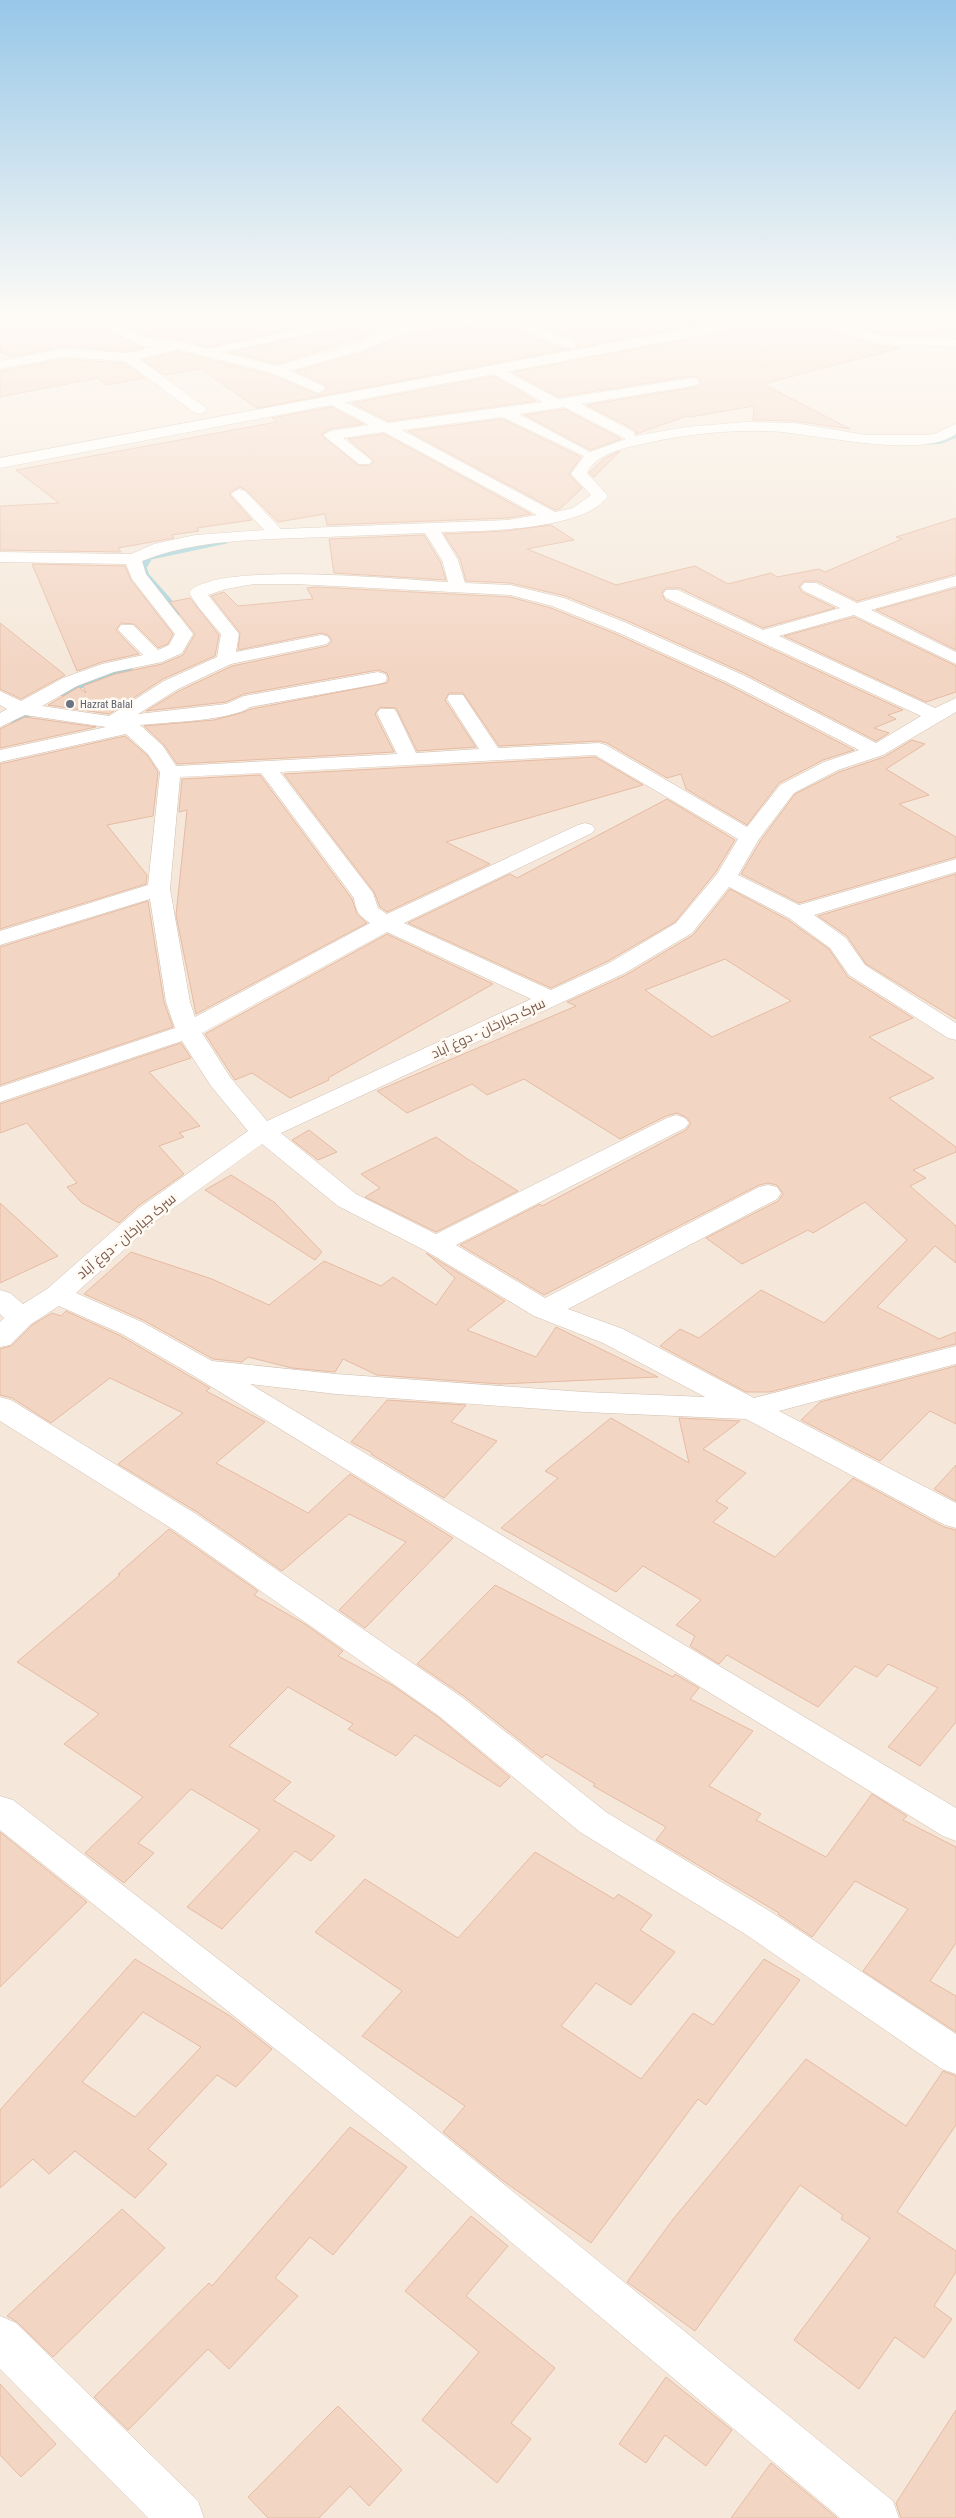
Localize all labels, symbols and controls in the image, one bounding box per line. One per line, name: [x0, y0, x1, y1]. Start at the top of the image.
marker: Hazrat Balal: [64, 698, 76, 710]
place label: Hazrat Balal: [80, 698, 133, 711]
street label: سرک جبارخان - دوغ آباد: [428, 994, 548, 1062]
street label: سرک جبارخان - دوغ آباد: [73, 1190, 179, 1283]

